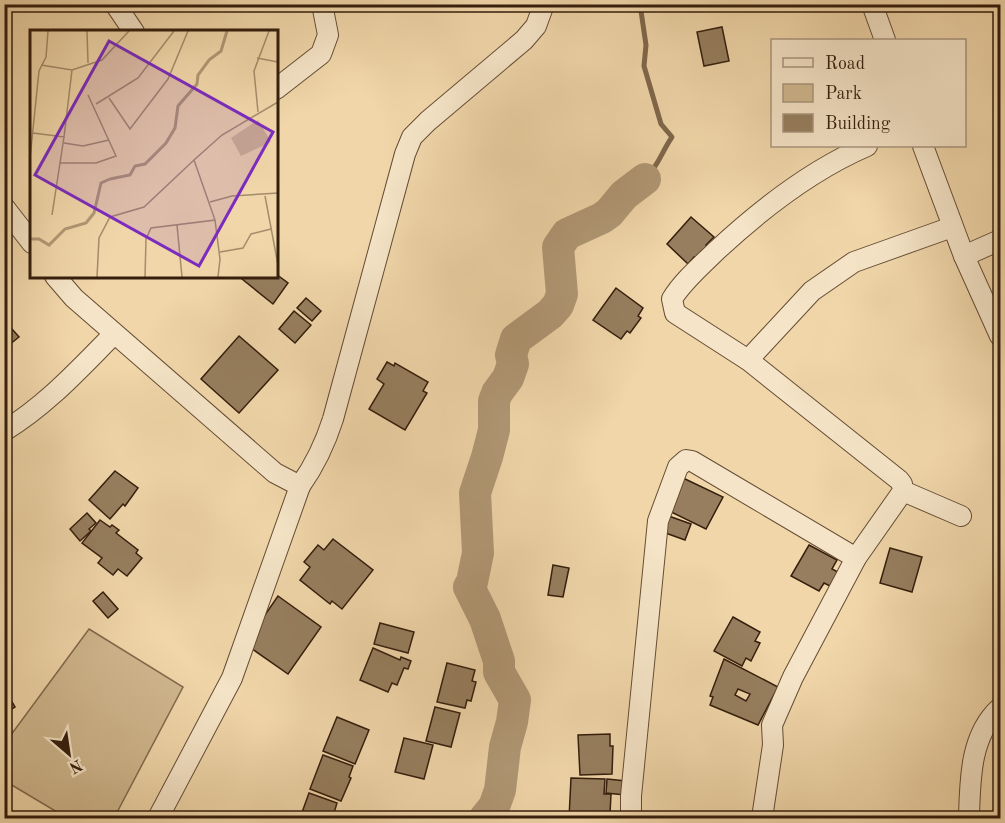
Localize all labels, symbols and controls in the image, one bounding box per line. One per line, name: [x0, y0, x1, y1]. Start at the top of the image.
inset map: [30, 30, 278, 278]
legend: [771, 39, 966, 147]
text: Road: [825, 55, 865, 73]
text: Park: [825, 85, 862, 103]
text: Building: [825, 115, 891, 133]
north arrow: [39, 724, 99, 784]
text: N: [65, 755, 85, 776]

